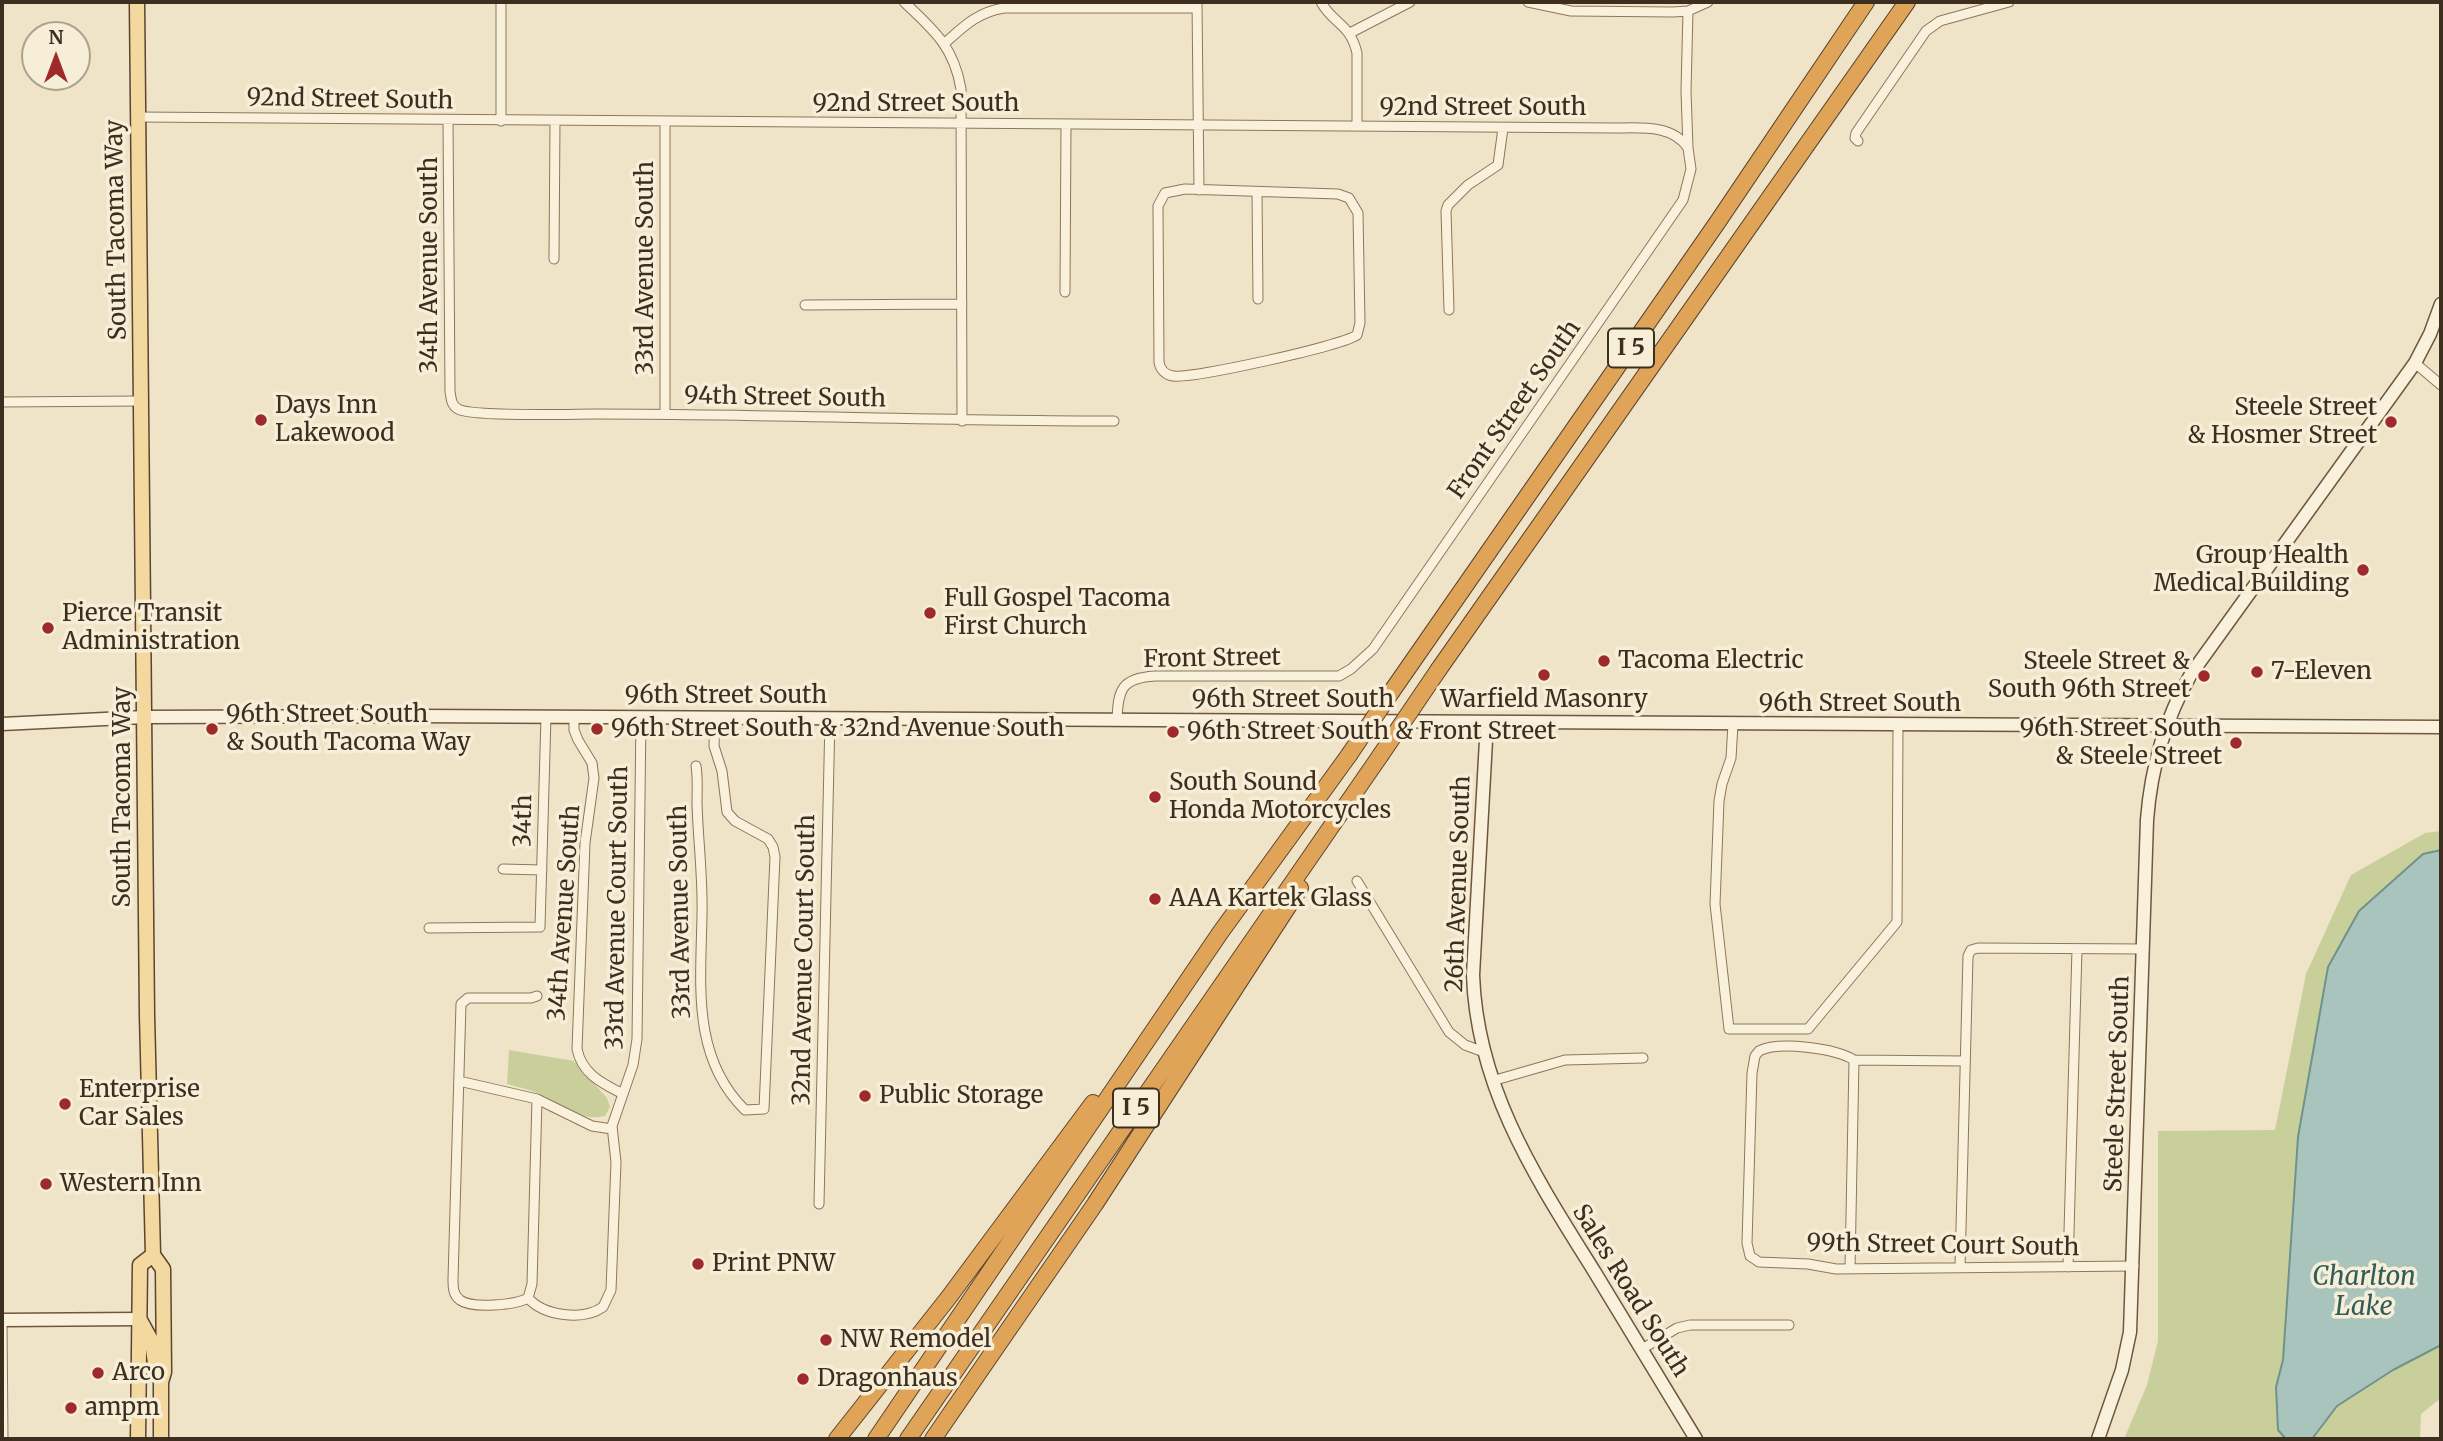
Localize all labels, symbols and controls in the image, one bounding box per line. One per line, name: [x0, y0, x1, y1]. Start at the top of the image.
north arrow: [21, 21, 91, 91]
text: N: [48, 25, 64, 49]
street label: 92nd Street South: [246, 84, 454, 116]
street label: 92nd Street South: [813, 90, 1019, 118]
street label: 92nd Street South: [1380, 94, 1586, 122]
street label: South Tacoma Way: [101, 119, 133, 341]
street label: 34th Avenue South: [416, 157, 444, 373]
street label: 33rd Avenue South: [632, 161, 660, 375]
street label: Front Street South: [1443, 315, 1587, 505]
road number: I 5: [1608, 328, 1654, 368]
street label: 94th Street South: [684, 382, 886, 414]
place label: Days Inn Lakewood: [275, 392, 395, 448]
place label: Steele Street & Hosmer Street: [2187, 394, 2377, 450]
marker: Days Inn Lakewood: [253, 412, 269, 428]
marker: Steele Street & Hosmer Street: [2383, 414, 2399, 430]
place label: Group Health Medical Building: [2154, 542, 2349, 598]
marker: Group Health Medical Building: [2355, 562, 2371, 578]
place label: Full Gospel Tacoma First Church: [944, 585, 1170, 641]
place label: Pierce Transit Administration: [62, 600, 240, 656]
marker: Full Gospel Tacoma First Church: [922, 605, 938, 621]
marker: Pierce Transit Administration: [40, 620, 56, 636]
street label: Front Street: [1143, 643, 1281, 675]
place label: Tacoma Electric: [1618, 647, 1804, 675]
place label: Steele Street & South 96th Street: [1988, 648, 2190, 704]
marker: Tacoma Electric: [1596, 653, 1612, 669]
place label: 7-Eleven: [2271, 658, 2372, 686]
marker: 7-Eleven: [2249, 664, 2265, 680]
marker: Warfield Masonry: [1536, 667, 1552, 683]
marker: Steele Street & South 96th Street: [2196, 668, 2212, 684]
street label: 96th Street South: [625, 682, 827, 710]
street label: 96th Street South: [1192, 686, 1394, 714]
place label: Warfield Masonry: [1440, 686, 1648, 714]
street label: South Tacoma Way: [109, 687, 137, 907]
street label: 96th Street South: [1759, 690, 1961, 718]
place label: 96th Street South & South Tacoma Way: [226, 701, 471, 757]
place label: 96th Street South & 32nd Avenue South: [611, 715, 1064, 743]
place label: 96th Street South & Steele Street: [2020, 715, 2222, 771]
place label: 96th Street South & Front Street: [1187, 718, 1556, 746]
marker: 96th Street South & South Tacoma Way: [204, 721, 220, 737]
marker: 96th Street South & 32nd Avenue South: [589, 721, 605, 737]
marker: 96th Street South & Front Street: [1165, 724, 1181, 740]
marker: 96th Street South & Steele Street: [2228, 735, 2244, 751]
street label: 33rd Avenue Court South: [601, 766, 635, 1050]
place label: South Sound Honda Motorcycles: [1169, 769, 1391, 825]
street label: 26th Avenue South: [1441, 775, 1477, 993]
marker: South Sound Honda Motorcycles: [1147, 789, 1163, 805]
street label: 34th: [509, 794, 539, 848]
street label: 34th Avenue South: [543, 804, 587, 1022]
street label: 33rd Avenue South: [665, 805, 697, 1019]
street label: 32nd Avenue Court South: [788, 814, 822, 1106]
place label: AAA Kartek Glass: [1169, 885, 1372, 913]
marker: AAA Kartek Glass: [1147, 891, 1163, 907]
street label: Steele Street South: [2100, 975, 2136, 1193]
place label: Enterprise Car Sales: [79, 1076, 200, 1132]
place label: Public Storage: [879, 1082, 1043, 1110]
marker: Public Storage: [857, 1088, 873, 1104]
road number: I 5: [1113, 1088, 1159, 1128]
marker: Enterprise Car Sales: [57, 1096, 73, 1112]
place label: Western Inn: [60, 1170, 202, 1198]
marker: Western Inn: [38, 1176, 54, 1192]
street label: Sales Road South: [1565, 1200, 1695, 1382]
street label: 99th Street Court South: [1806, 1229, 2080, 1263]
place label: Print PNW: [712, 1250, 835, 1278]
marker: Print PNW: [690, 1256, 706, 1272]
water label: Charlton Lake: [2312, 1262, 2416, 1324]
place label: NW Remodel: [840, 1326, 991, 1354]
marker: NW Remodel: [818, 1332, 834, 1348]
place label: Arco: [112, 1359, 165, 1387]
marker: Arco: [90, 1365, 106, 1381]
place label: Dragonhaus: [817, 1365, 958, 1393]
marker: Dragonhaus: [795, 1371, 811, 1387]
place label: ampm: [85, 1394, 160, 1422]
marker: ampm: [63, 1400, 79, 1416]

